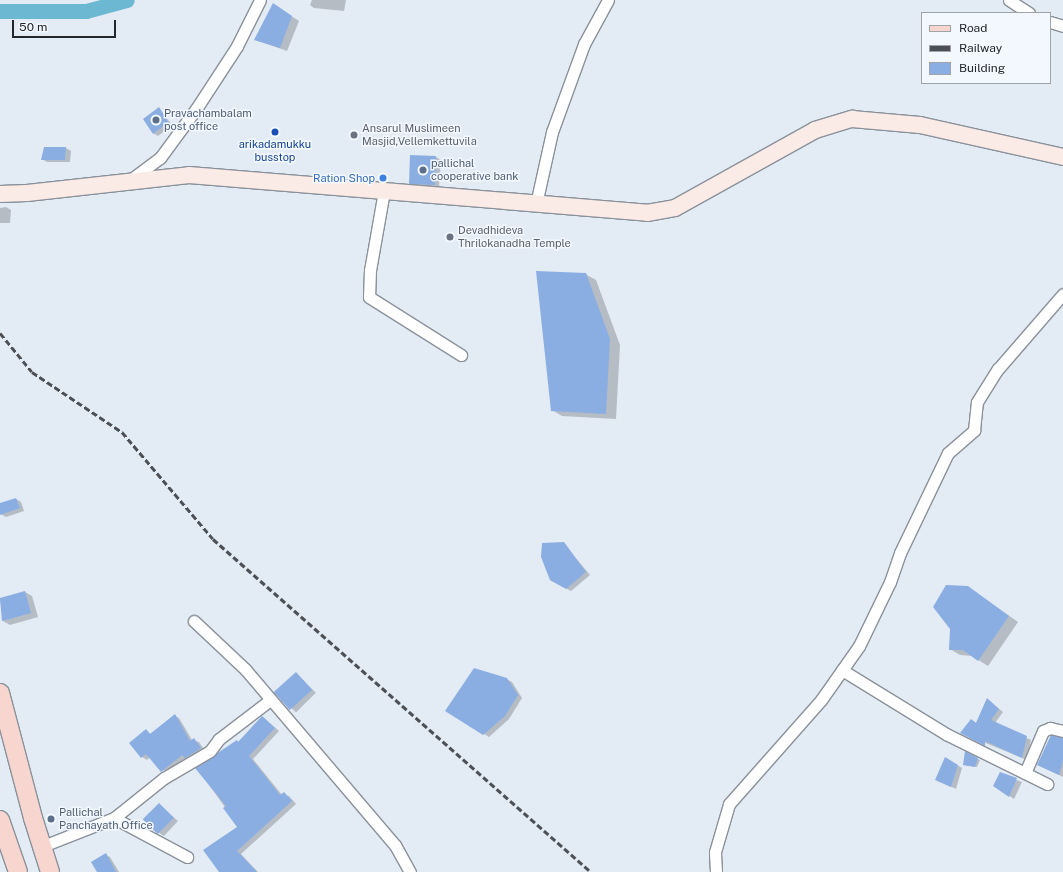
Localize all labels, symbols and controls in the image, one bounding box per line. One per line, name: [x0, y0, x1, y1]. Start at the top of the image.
scale bar: [14, 12, 118, 38]
legend: [921, 12, 1051, 84]
text: 50 m: [19, 20, 47, 34]
text: Road: [959, 21, 987, 35]
text: Railway: [959, 41, 1002, 55]
text: Building: [959, 61, 1005, 75]
place label: Pravachambalam post office: [164, 107, 252, 133]
marker: Pravachambalam post office: [151, 115, 161, 125]
place label: Ansarul Muslimeen Masjid,Vellemkettuvila: [362, 122, 477, 148]
marker: arikadamukku busstop: [270, 127, 280, 137]
marker: Ansarul Muslimeen Masjid,Vellemkettuvila: [349, 130, 359, 140]
place label: arikadamukku busstop: [239, 138, 311, 164]
place label: pallichal cooperative bank: [431, 157, 519, 183]
marker: pallichal cooperative bank: [418, 165, 428, 175]
place label: Ration Shop: [313, 171, 375, 185]
marker: Ration Shop: [378, 173, 388, 183]
place label: Devadhideva Thrilokanadha Temple: [458, 224, 571, 250]
marker: Devadhideva Thrilokanadha Temple: [445, 232, 455, 242]
place label: Pallichal Panchayath Office: [59, 806, 153, 832]
marker: Pallichal Panchayath Office: [46, 814, 56, 824]

